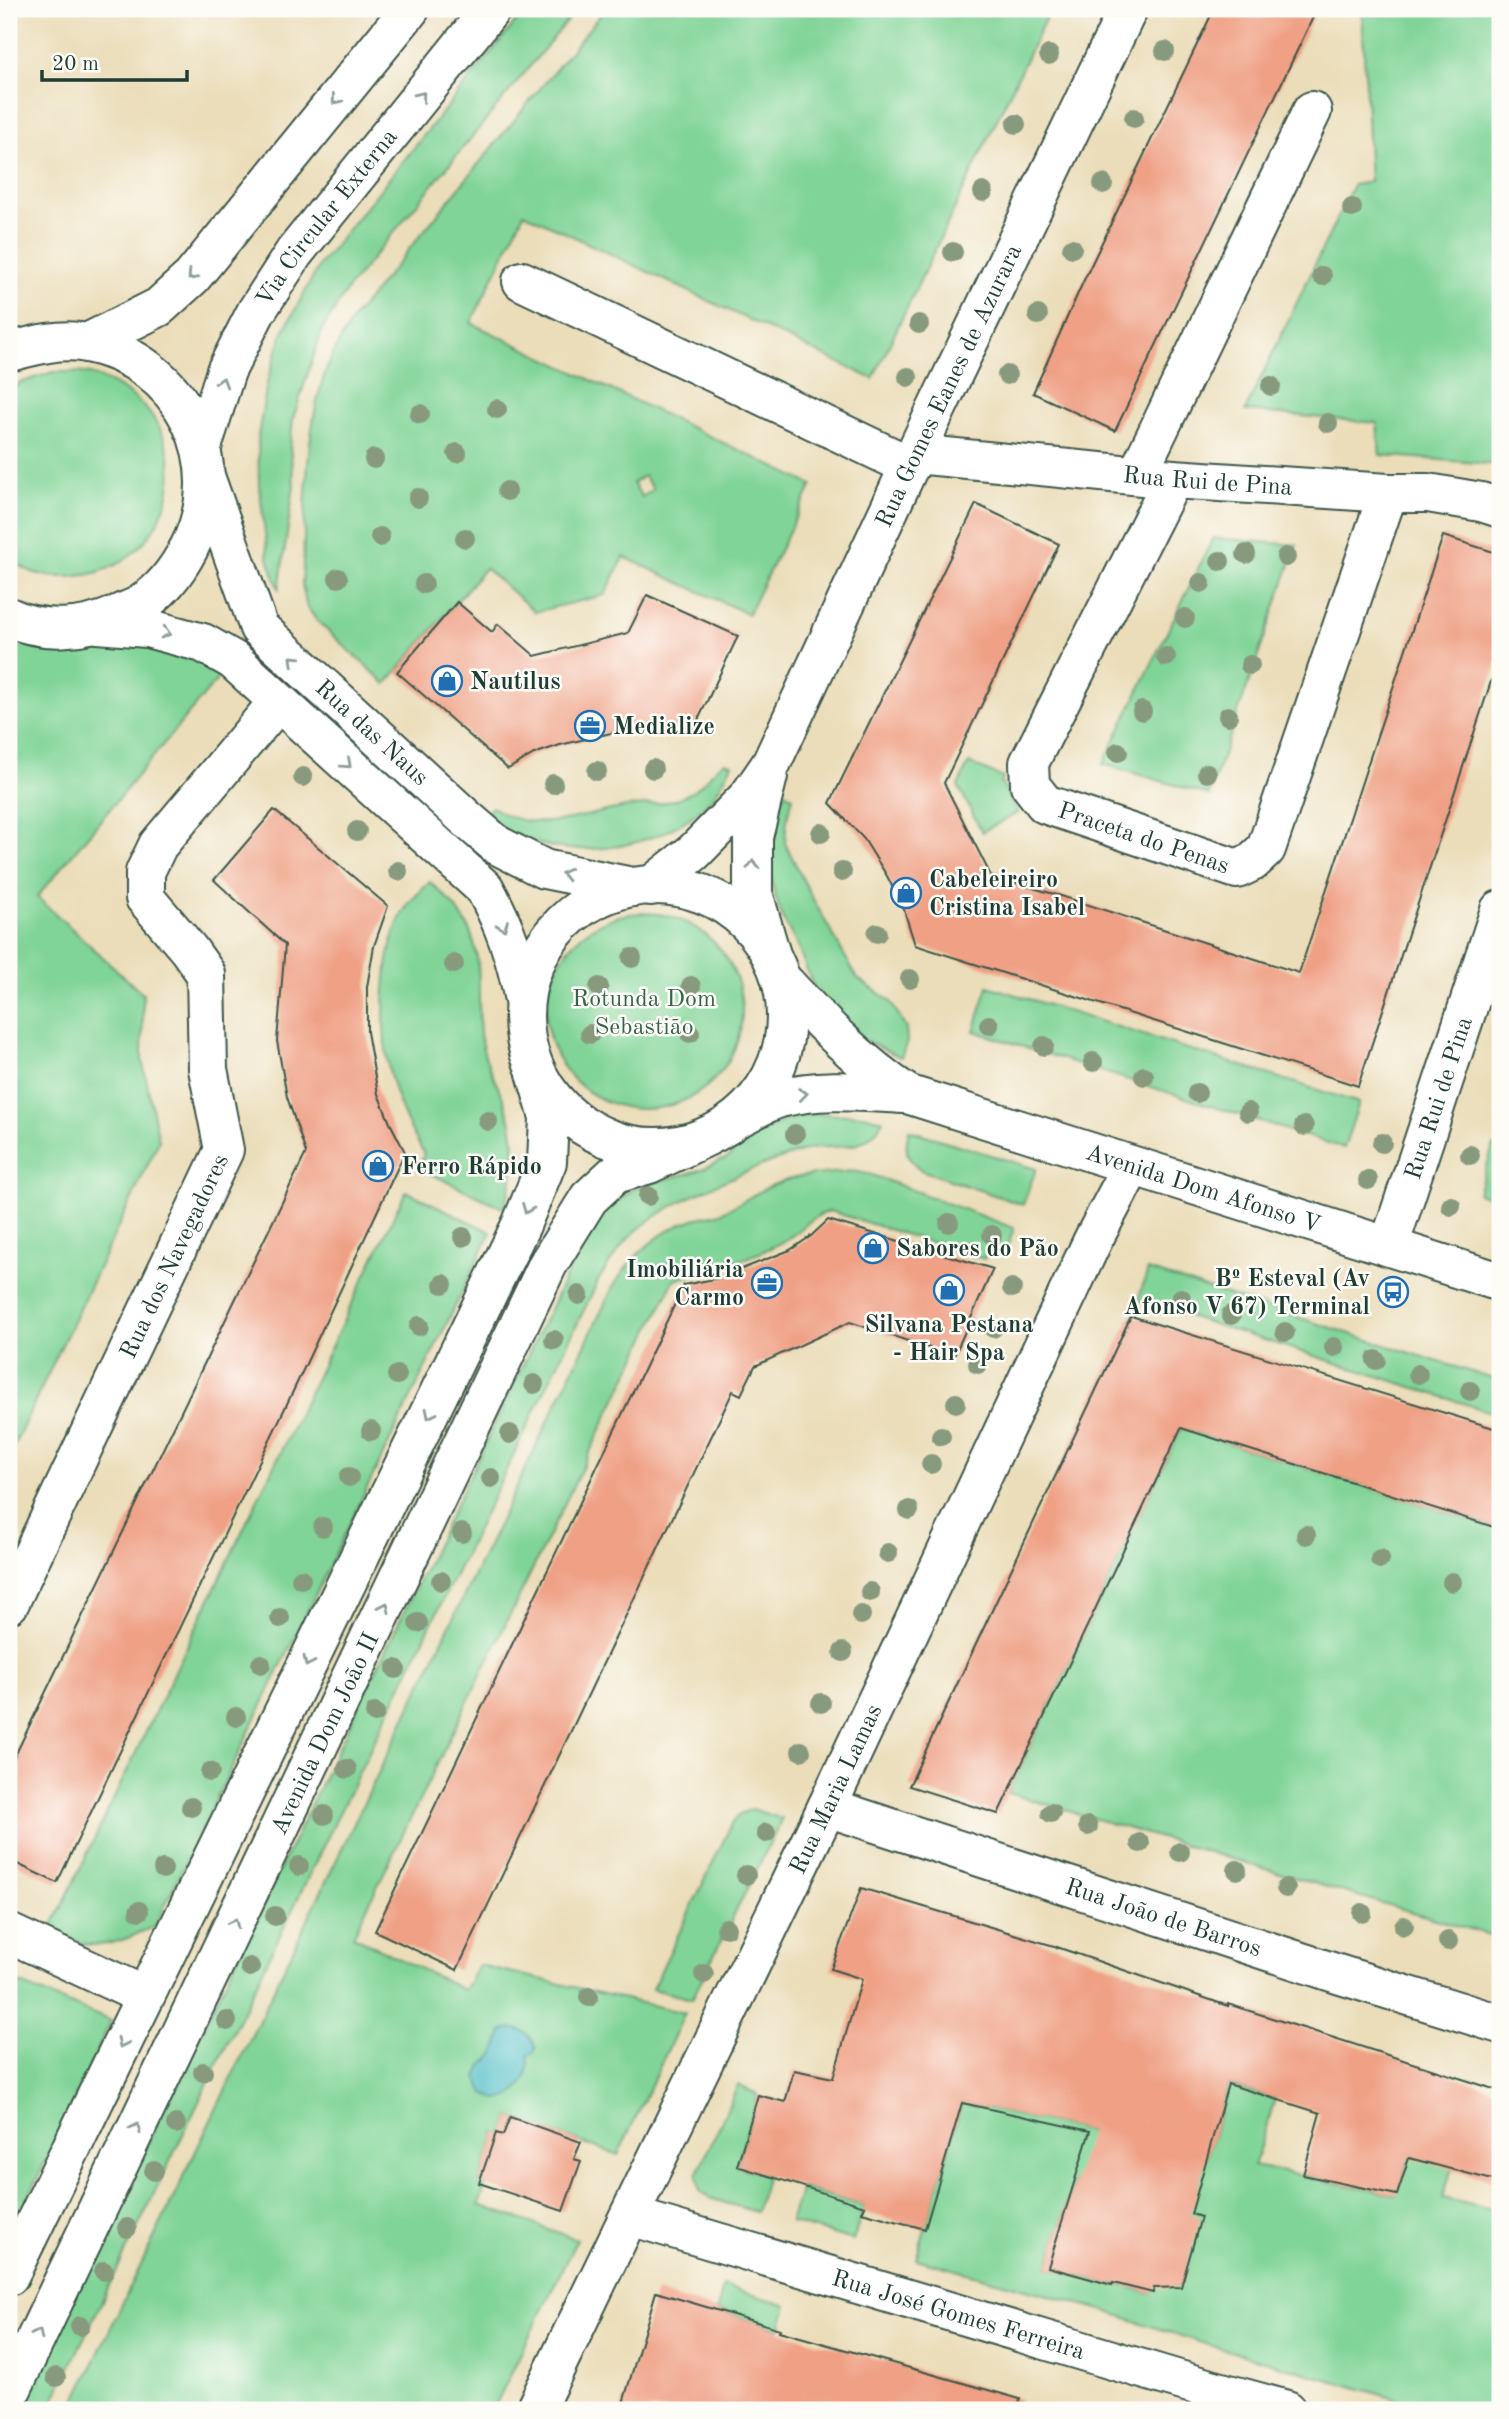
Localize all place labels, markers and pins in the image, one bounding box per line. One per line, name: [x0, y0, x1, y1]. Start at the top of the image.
shop icon: Nautilus: [430, 664, 464, 698]
place label: Nautilus: [470, 671, 560, 695]
office icon: Medialize: [573, 709, 607, 743]
place label: Medialize: [613, 716, 715, 740]
place label: Cabeleireiro Cristina Isabel: [929, 869, 1085, 921]
shop icon: Cabeleireiro Cristina Isabel: [889, 876, 923, 910]
shop icon: Ferro Rápido: [361, 1149, 395, 1183]
place label: Ferro Rápido: [401, 1156, 542, 1180]
shop icon: Sabores do Pão: [856, 1231, 890, 1265]
place label: Sabores do Pão: [896, 1238, 1059, 1262]
place label: Imobiliária Carmo: [626, 1259, 744, 1311]
office icon: Imobiliária Carmo: [750, 1266, 784, 1300]
place label: Bº Esteval (Av Afonso V 67) Terminal: [1124, 1267, 1370, 1320]
shop icon: Silvana Pestana - Hair Spa: [932, 1273, 966, 1307]
bus stop icon: Bº Esteval (Av Afonso V 67) Terminal: [1376, 1275, 1410, 1309]
place label: Silvana Pestana - Hair Spa: [864, 1314, 1034, 1366]

